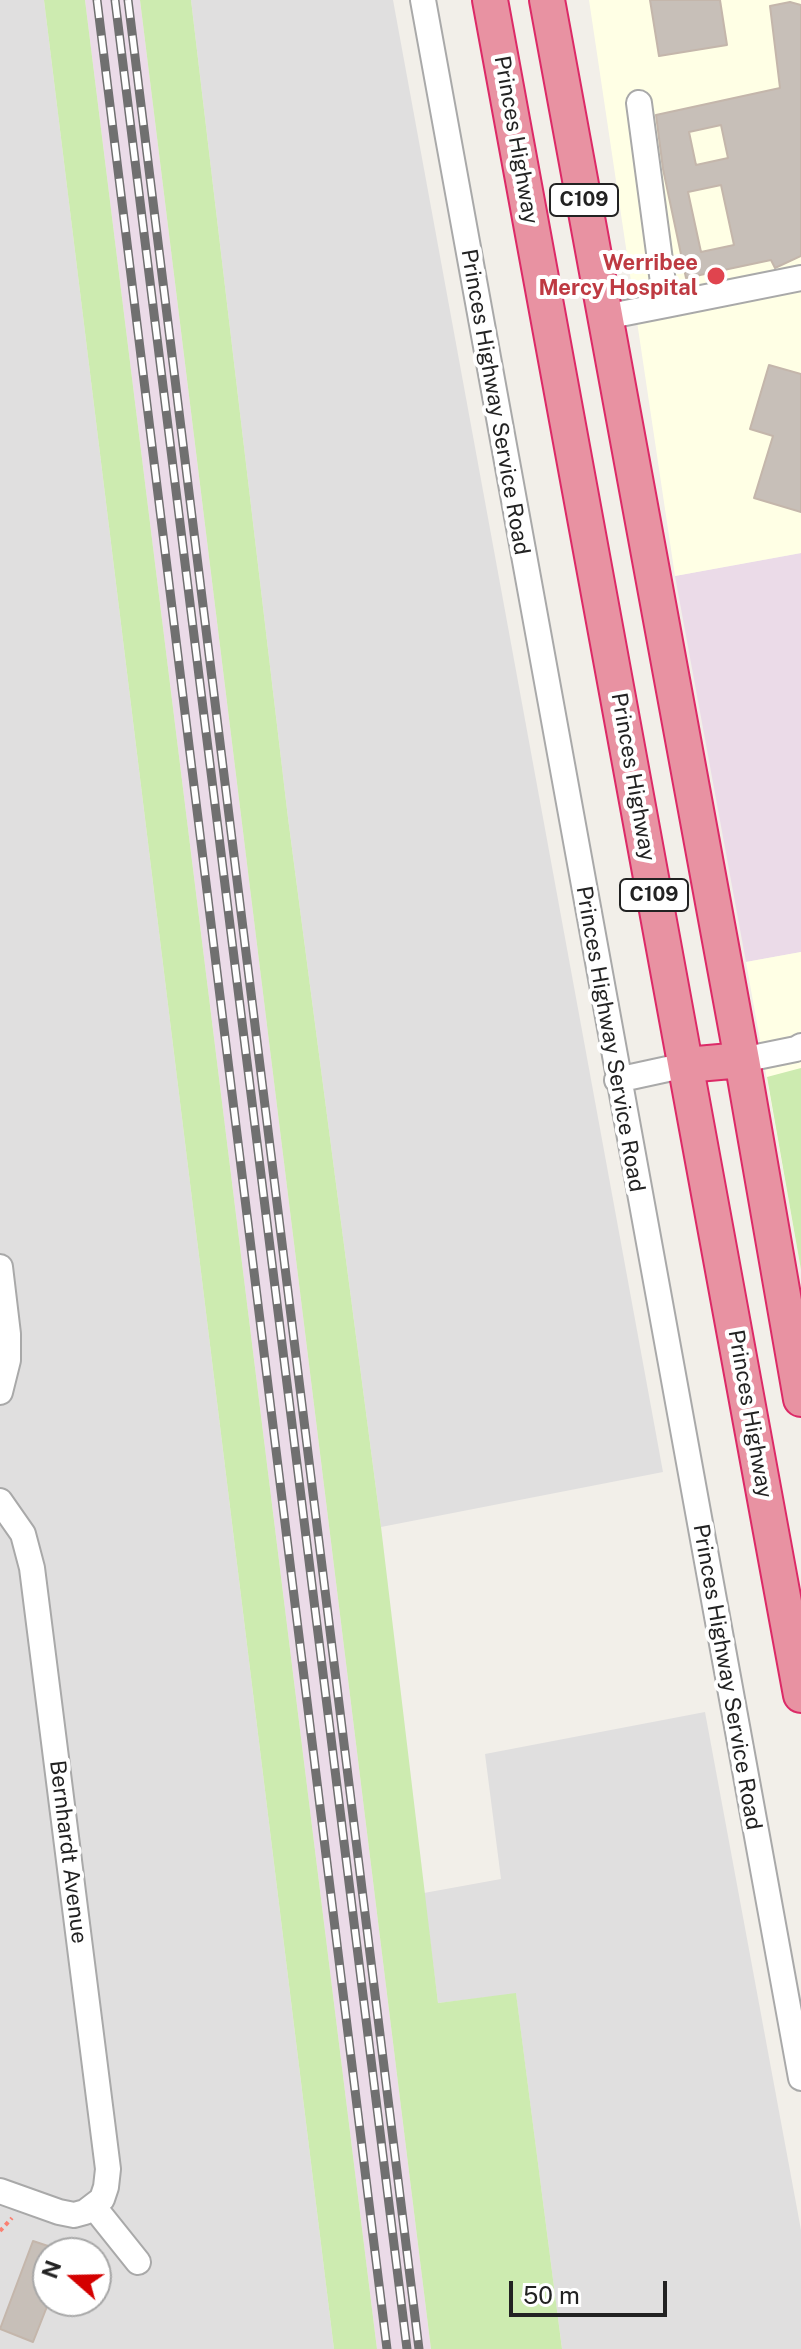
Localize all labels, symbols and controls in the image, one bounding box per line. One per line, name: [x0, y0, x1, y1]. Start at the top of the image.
street label: Princes Highway: [488, 54, 544, 226]
road number: C109: [550, 184, 618, 216]
street label: Princes Highway Service Road: [455, 247, 535, 557]
place label: Werribee Mercy Hospital: [538, 250, 698, 302]
marker: Werribee Mercy Hospital: [705, 265, 727, 287]
street label: Princes Highway: [605, 691, 661, 863]
road number: C109: [620, 879, 688, 911]
street label: Princes Highway Service Road: [570, 884, 650, 1194]
street label: Princes Highway: [722, 1328, 778, 1500]
street label: Princes Highway Service Road: [687, 1522, 767, 1832]
street label: Bernhardt Avenue: [44, 1759, 92, 1945]
north arrow: [32, 2237, 112, 2317]
text: N: [36, 2257, 66, 2282]
scale bar: [513, 2265, 671, 2315]
text: 50 m: [523, 2281, 580, 2309]

